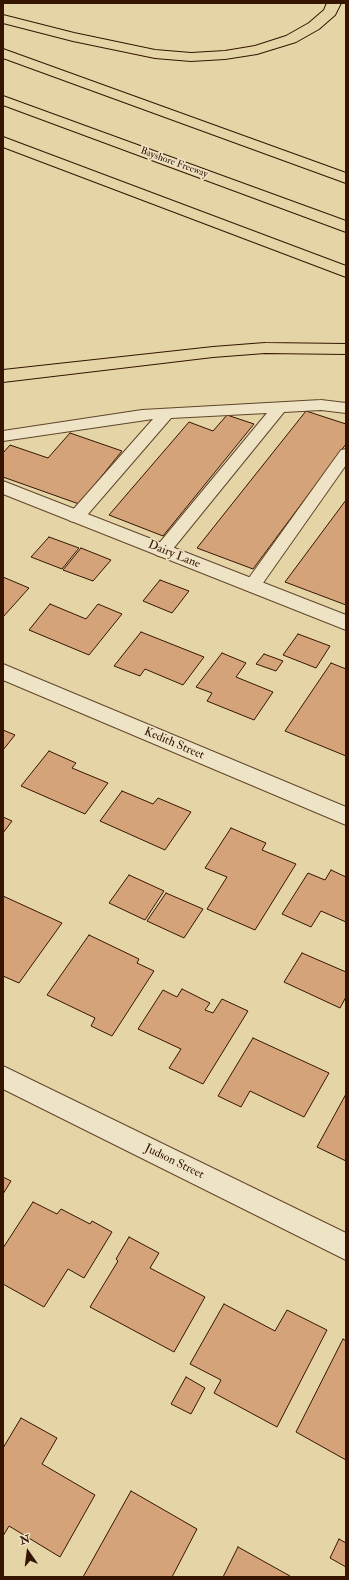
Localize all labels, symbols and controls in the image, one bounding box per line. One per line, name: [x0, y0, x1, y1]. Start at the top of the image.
street label: Bayshore Freeway: [139, 145, 209, 181]
street label: Dairy Lane: [146, 538, 202, 572]
street label: Kedith Street: [142, 725, 206, 763]
street label: Judson Street: [142, 1141, 206, 1183]
north arrow: [8, 1532, 48, 1572]
text: N: [19, 1532, 31, 1547]

